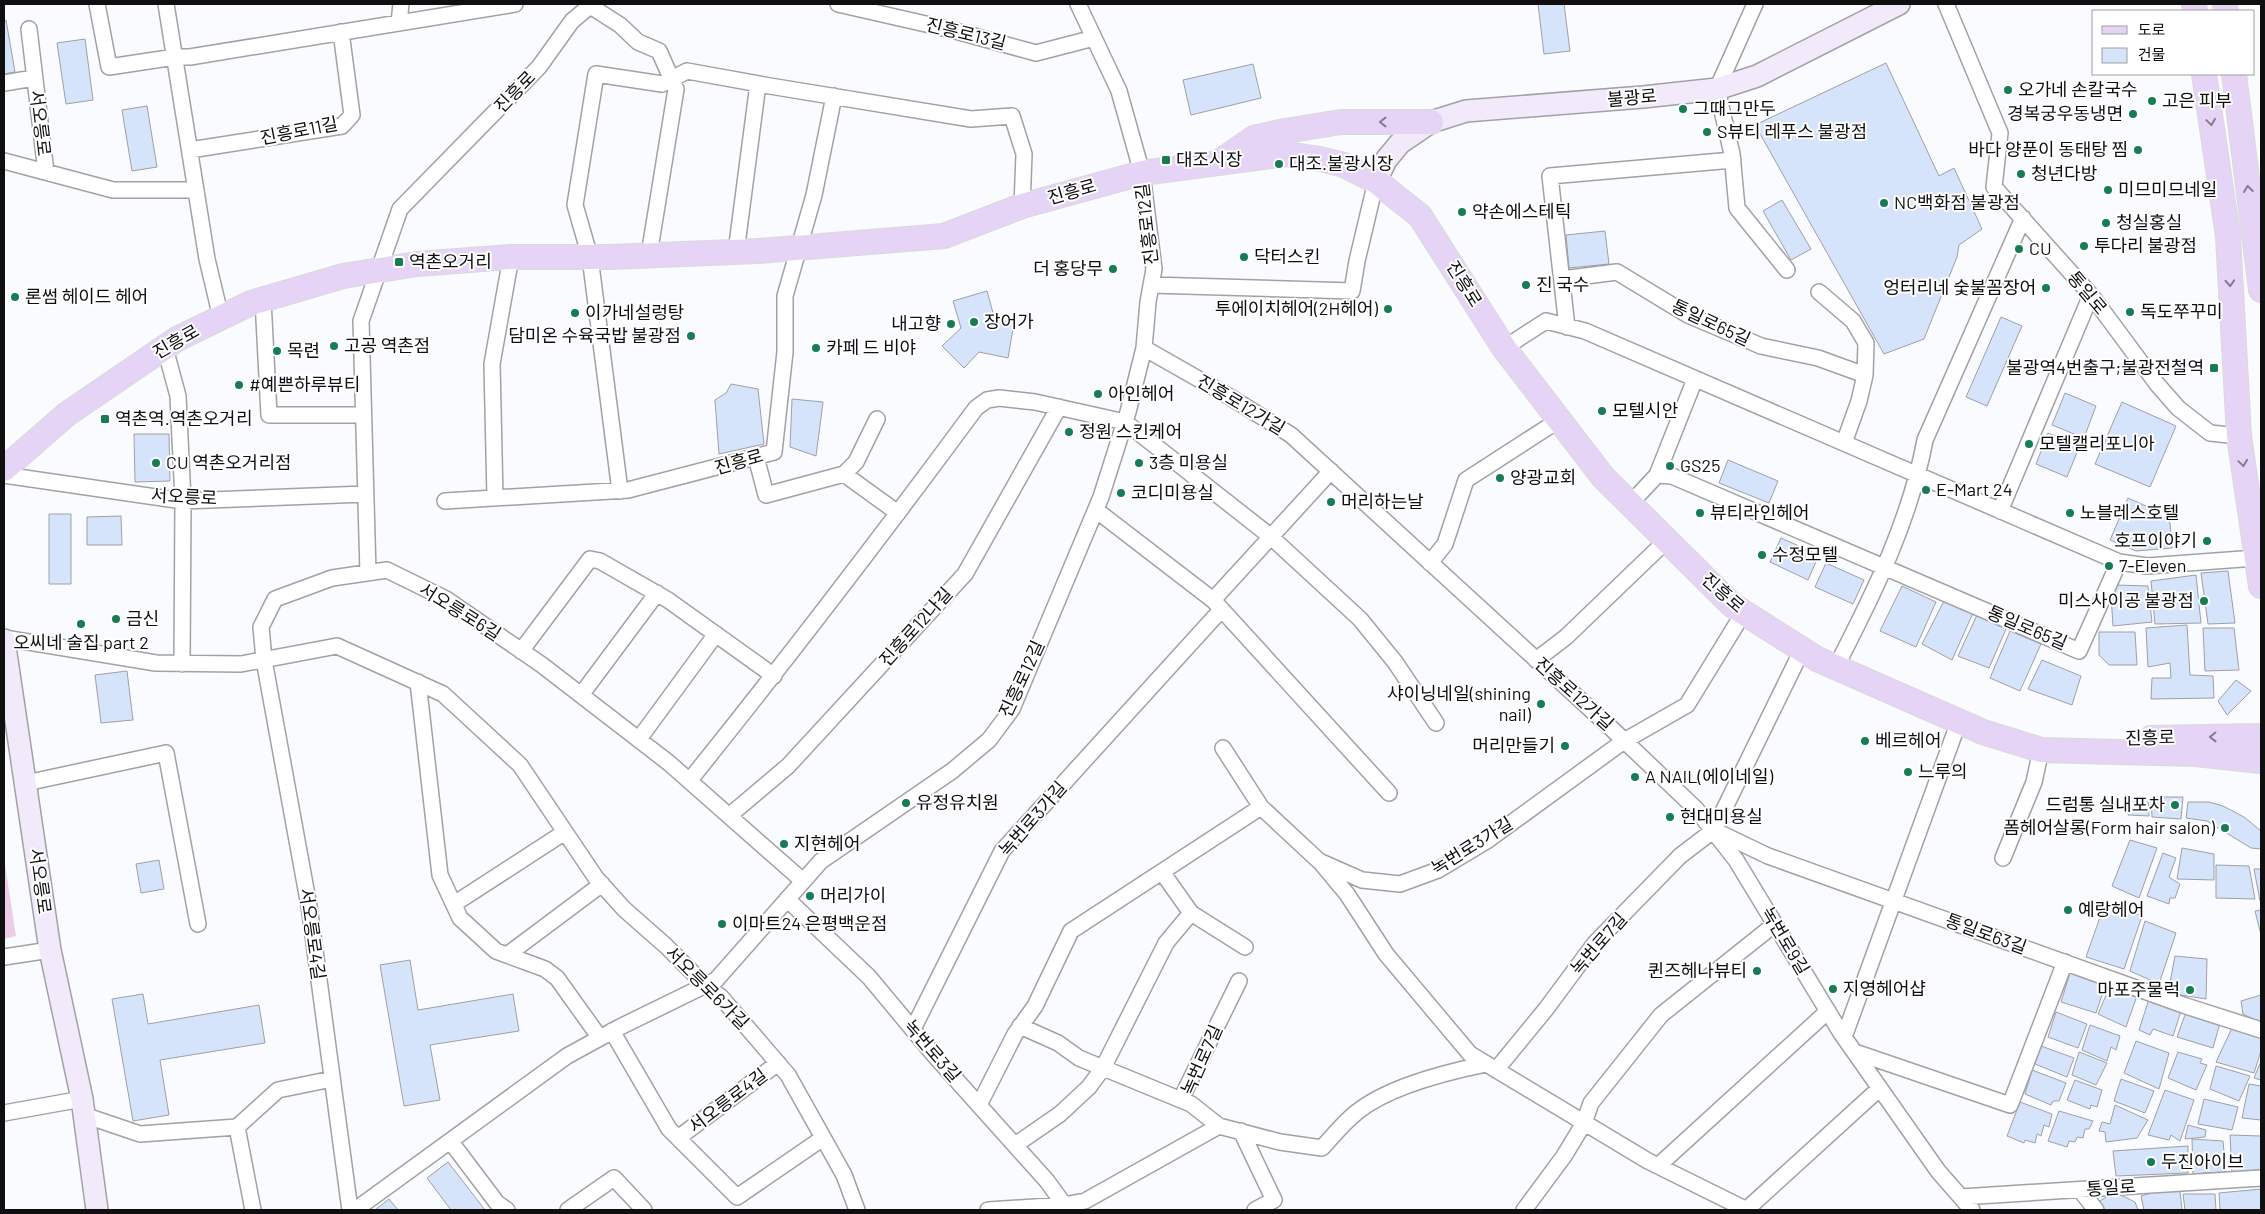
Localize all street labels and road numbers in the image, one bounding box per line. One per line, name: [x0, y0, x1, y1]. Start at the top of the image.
street label: 진흥로13길: [924, 12, 1009, 54]
street label: 진흥로: [489, 66, 539, 117]
street label: 불광로: [1606, 84, 1658, 110]
street label: 서오릉로: [26, 89, 56, 157]
street label: 진흥로11길: [258, 112, 340, 148]
street label: 진흥로: [1045, 174, 1099, 208]
street label: 진흥로12길: [1130, 182, 1162, 266]
street label: 진흥로: [1442, 257, 1487, 310]
street label: 통일로: [2063, 266, 2112, 318]
street label: 통일로65길: [1668, 294, 1754, 350]
street label: 진흥로: [148, 319, 203, 363]
street label: 진흥로12가길: [1194, 369, 1290, 439]
street label: 진흥로: [712, 444, 766, 478]
street label: 서오릉로: [150, 483, 218, 509]
street label: 진흥로: [1698, 568, 1750, 617]
street label: 서오릉로6길: [416, 577, 505, 645]
street label: 진흥로12나길: [874, 582, 956, 670]
street label: 통일로65길: [1984, 600, 2071, 654]
street label: 진흥로12길: [994, 637, 1048, 720]
street label: 진흥로12가길: [1531, 652, 1619, 734]
street label: 진흥로: [2125, 726, 2175, 748]
street label: 녹번로3가길: [994, 776, 1071, 860]
street label: 녹번로3가길: [1427, 811, 1516, 879]
street label: 서오릉로: [25, 847, 56, 915]
street label: 서오릉로4길: [296, 886, 330, 981]
street label: 녹번로9길: [1757, 902, 1815, 979]
street label: 녹번로7길: [1565, 908, 1631, 979]
street label: 통일로63길: [1943, 908, 2030, 958]
street label: 서오릉로6가길: [662, 941, 754, 1033]
street label: 녹번로3길: [900, 1015, 966, 1086]
street label: 녹번로7길: [1176, 1021, 1226, 1098]
street label: 서오릉로4길: [684, 1064, 771, 1137]
street label: 통일로: [2085, 1174, 2136, 1200]

